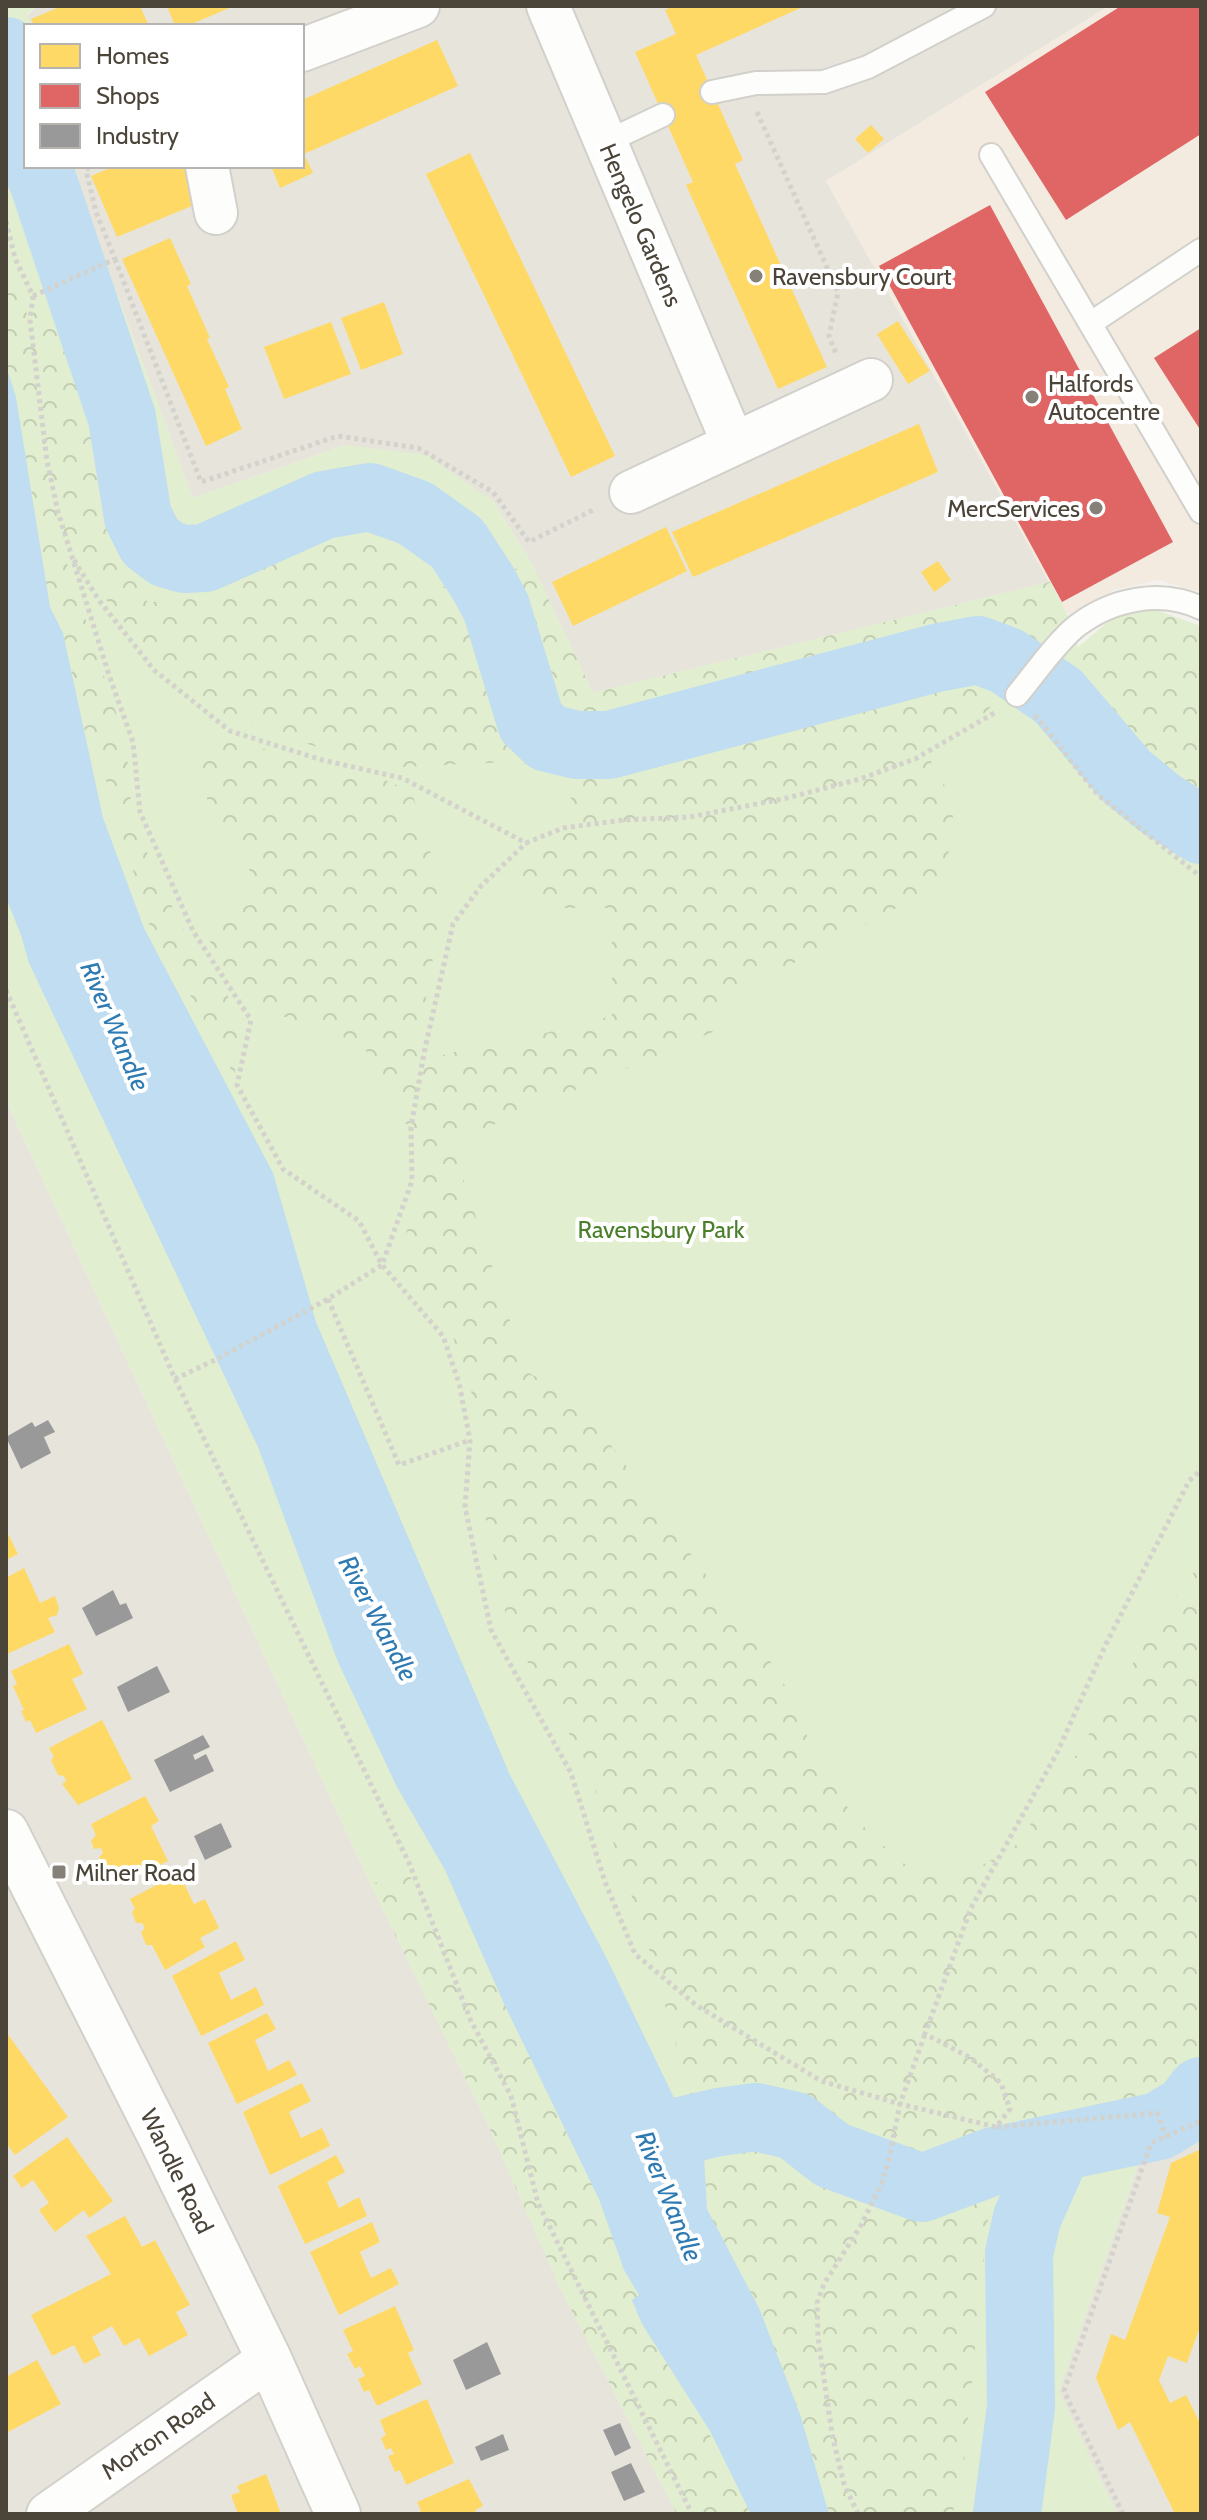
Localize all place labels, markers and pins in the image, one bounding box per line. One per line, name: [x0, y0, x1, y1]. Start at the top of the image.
place label: Ravensbury Court: [772, 262, 952, 291]
marker: Ravensbury Court: [747, 267, 765, 285]
place label: Halfords Autocentre: [1048, 369, 1160, 426]
marker: Halfords Autocentre: [1023, 388, 1041, 406]
place label: MercServices: [947, 494, 1080, 523]
marker: MercServices: [1087, 499, 1105, 517]
place label: Milner Road: [75, 1858, 196, 1887]
marker: Milner Road: [50, 1863, 68, 1881]

